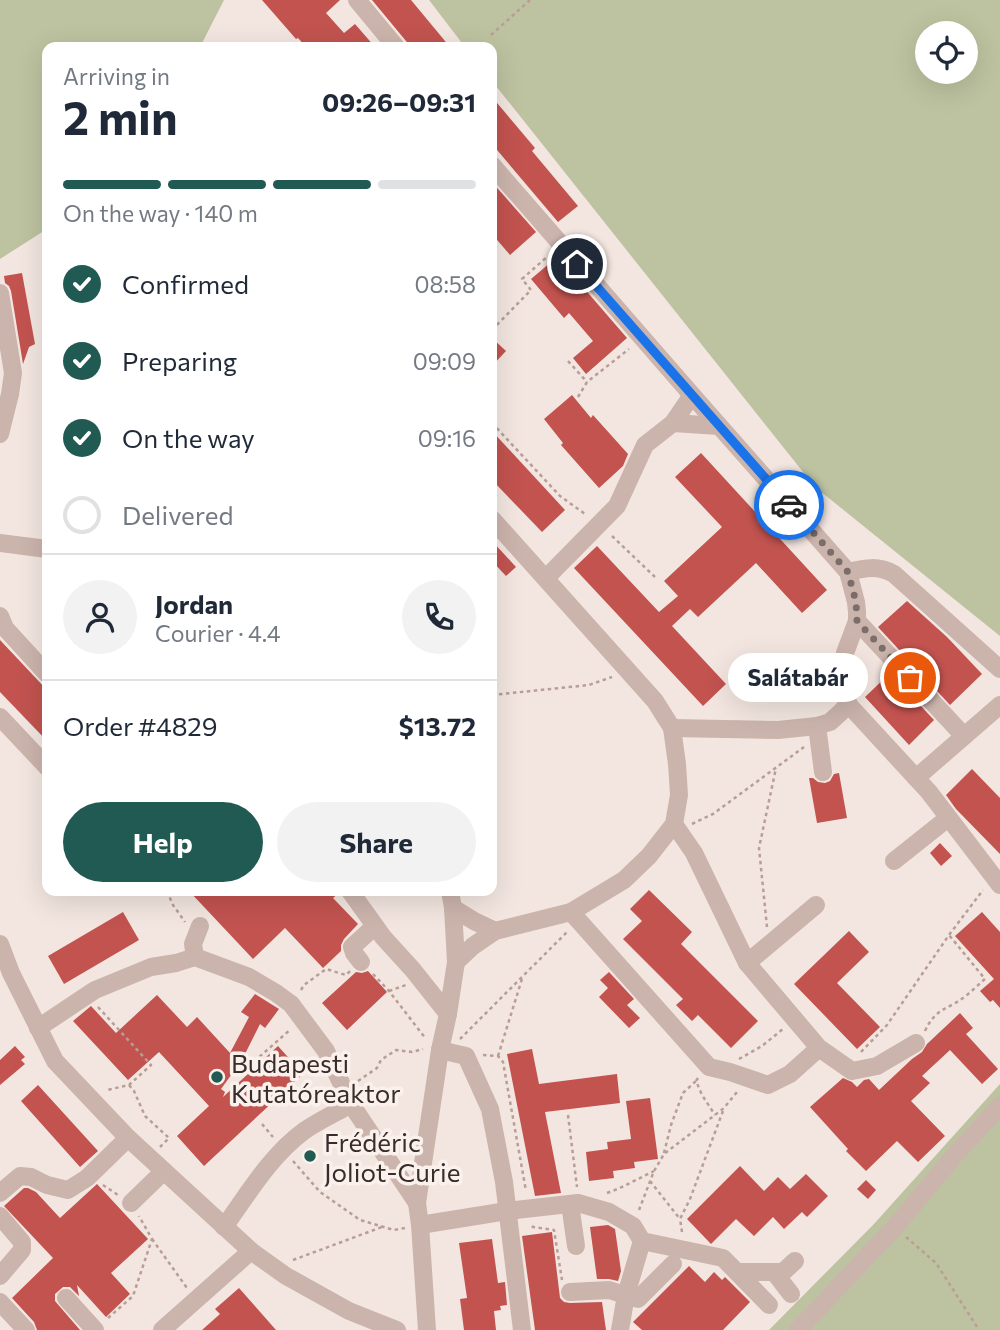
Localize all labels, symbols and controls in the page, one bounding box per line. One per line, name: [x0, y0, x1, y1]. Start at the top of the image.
map controls: [915, 21, 978, 84]
button: locate: [915, 21, 978, 84]
text: Arriving in: [63, 62, 170, 90]
text: 09:26–09:31: [322, 86, 476, 117]
text: 2 min: [63, 88, 178, 144]
text: On the way · 140 m: [63, 199, 258, 227]
pin: [547, 234, 607, 294]
icon: home: [558, 245, 596, 283]
icon: check: [63, 265, 101, 303]
text: Confirmed: [122, 268, 249, 299]
text: 08:58: [414, 270, 476, 298]
icon: check: [63, 342, 101, 380]
text: Preparing: [122, 345, 237, 376]
text: 09:09: [413, 347, 476, 375]
icon: check: [63, 419, 101, 457]
text: On the way: [122, 422, 255, 453]
text: 09:16: [418, 424, 476, 452]
courier: [754, 470, 824, 540]
icon: car: [770, 486, 808, 524]
text: Delivered: [122, 499, 233, 530]
button: person: [63, 580, 137, 654]
button: phone: [402, 580, 476, 654]
text: Jordan: [155, 588, 233, 619]
text: Courier · 4.4: [155, 619, 281, 647]
pin: [880, 648, 940, 708]
callout: Salátabár: [728, 654, 868, 702]
icon: bag: [891, 659, 929, 697]
text: Salátabár: [747, 663, 849, 691]
text: Order #4829: [63, 710, 217, 741]
text: $13.72: [399, 710, 476, 741]
button: Help: [63, 802, 263, 882]
button: Share: [277, 802, 476, 882]
place label: Budapesti Kutatóreaktor: [231, 1047, 401, 1108]
marker: Budapesti Kutatóreaktor: [209, 1069, 225, 1085]
place label: Frédéric Joliot-Curie: [324, 1126, 461, 1187]
marker: Frédéric Joliot-Curie: [302, 1148, 318, 1164]

